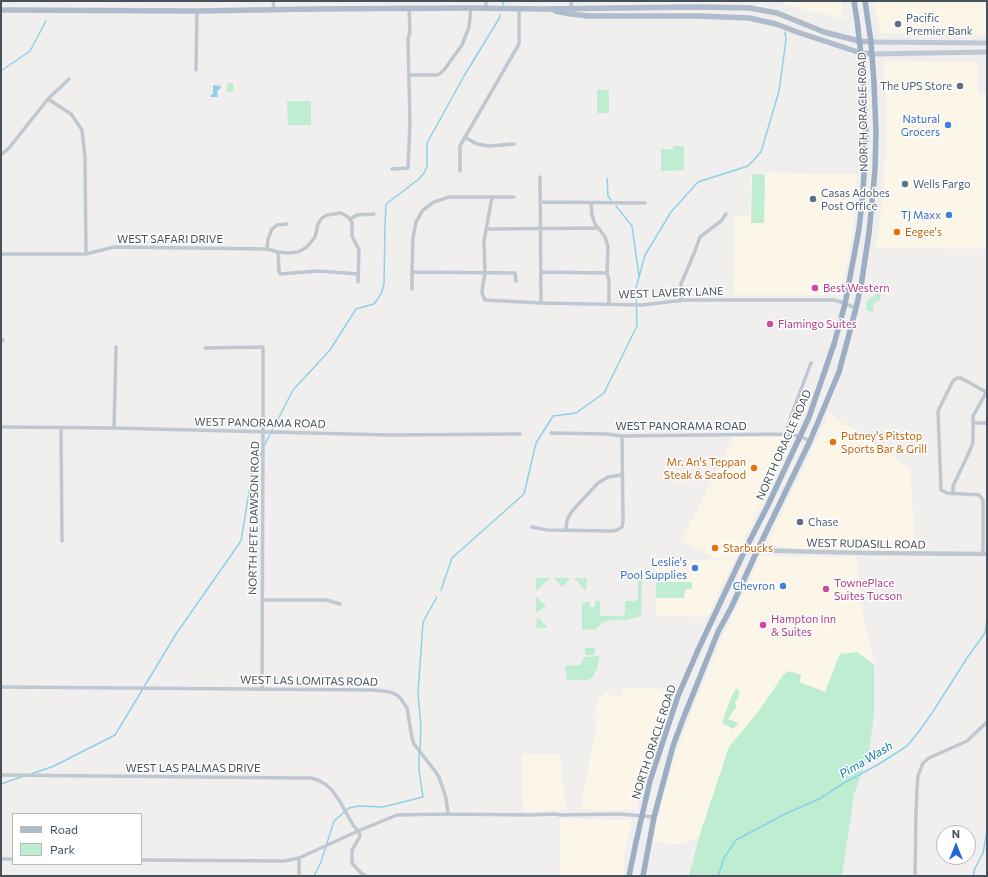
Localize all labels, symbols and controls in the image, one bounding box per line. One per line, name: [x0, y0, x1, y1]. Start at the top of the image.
place label: Pacific Premier Bank: [906, 11, 973, 37]
marker: Pacific Premier Bank: [893, 19, 903, 29]
street label: NORTH ORACLE ROAD: [855, 52, 871, 172]
place label: The UPS Store: [880, 79, 952, 93]
marker: The UPS Store: [955, 81, 965, 91]
place label: Natural Grocers: [901, 112, 940, 138]
marker: Natural Grocers: [943, 120, 953, 130]
place label: Wells Fargo: [913, 177, 971, 191]
marker: Wells Fargo: [900, 179, 910, 189]
place label: Casas Adobes Post Office: [821, 186, 890, 212]
marker: Casas Adobes Post Office: [808, 194, 818, 204]
place label: TJ Maxx: [901, 208, 941, 222]
marker: TJ Maxx: [944, 210, 954, 220]
place label: Eegee's: [905, 225, 942, 239]
marker: Eegee's: [892, 227, 902, 237]
street label: WEST SAFARI DRIVE: [117, 232, 223, 246]
place label: Best Western: [823, 281, 890, 295]
marker: Best Western: [810, 283, 820, 293]
street label: WEST LAVERY LANE: [618, 285, 724, 301]
place label: Flamingo Suites: [778, 317, 857, 331]
marker: Flamingo Suites: [765, 319, 775, 329]
street label: NORTH ORACLE ROAD: [754, 388, 814, 502]
street label: WEST PANORAMA ROAD: [194, 415, 326, 431]
street label: WEST PANORAMA ROAD: [615, 419, 747, 433]
place label: Putney's Pitstop Sports Bar & Grill: [841, 429, 927, 455]
marker: Putney's Pitstop Sports Bar & Grill: [828, 437, 838, 447]
street label: NORTH PETE DAWSON ROAD: [246, 441, 262, 595]
place label: Mr. An's Teppan Steak & Seafood: [664, 455, 746, 481]
marker: Mr. An's Teppan Steak & Seafood: [749, 463, 759, 473]
place label: Chase: [808, 515, 838, 529]
marker: Chase: [795, 517, 805, 527]
street label: WEST RUDASILL ROAD: [806, 536, 926, 552]
place label: Starbucks: [723, 541, 773, 555]
marker: Starbucks: [710, 543, 720, 553]
place label: Leslie's Pool Supplies: [620, 555, 687, 581]
marker: Leslie's Pool Supplies: [690, 563, 700, 573]
place label: TownePlace Suites Tucson: [834, 576, 902, 602]
place label: Chevron: [733, 579, 775, 593]
marker: Chevron: [778, 581, 788, 591]
marker: TownePlace Suites Tucson: [821, 584, 831, 594]
place label: Hampton Inn & Suites: [771, 612, 836, 638]
marker: Hampton Inn & Suites: [758, 620, 768, 630]
street label: WEST LAS LOMITAS ROAD: [240, 673, 378, 689]
street label: NORTH ORACLE ROAD: [629, 683, 679, 801]
water label: Pima Wash: [837, 738, 895, 782]
street label: WEST LAS PALMAS DRIVE: [125, 761, 261, 775]
legend: [12, 813, 142, 865]
text: Road: [50, 822, 78, 836]
north arrow: [936, 825, 976, 865]
text: N: [952, 827, 960, 840]
text: Park: [50, 842, 75, 856]

